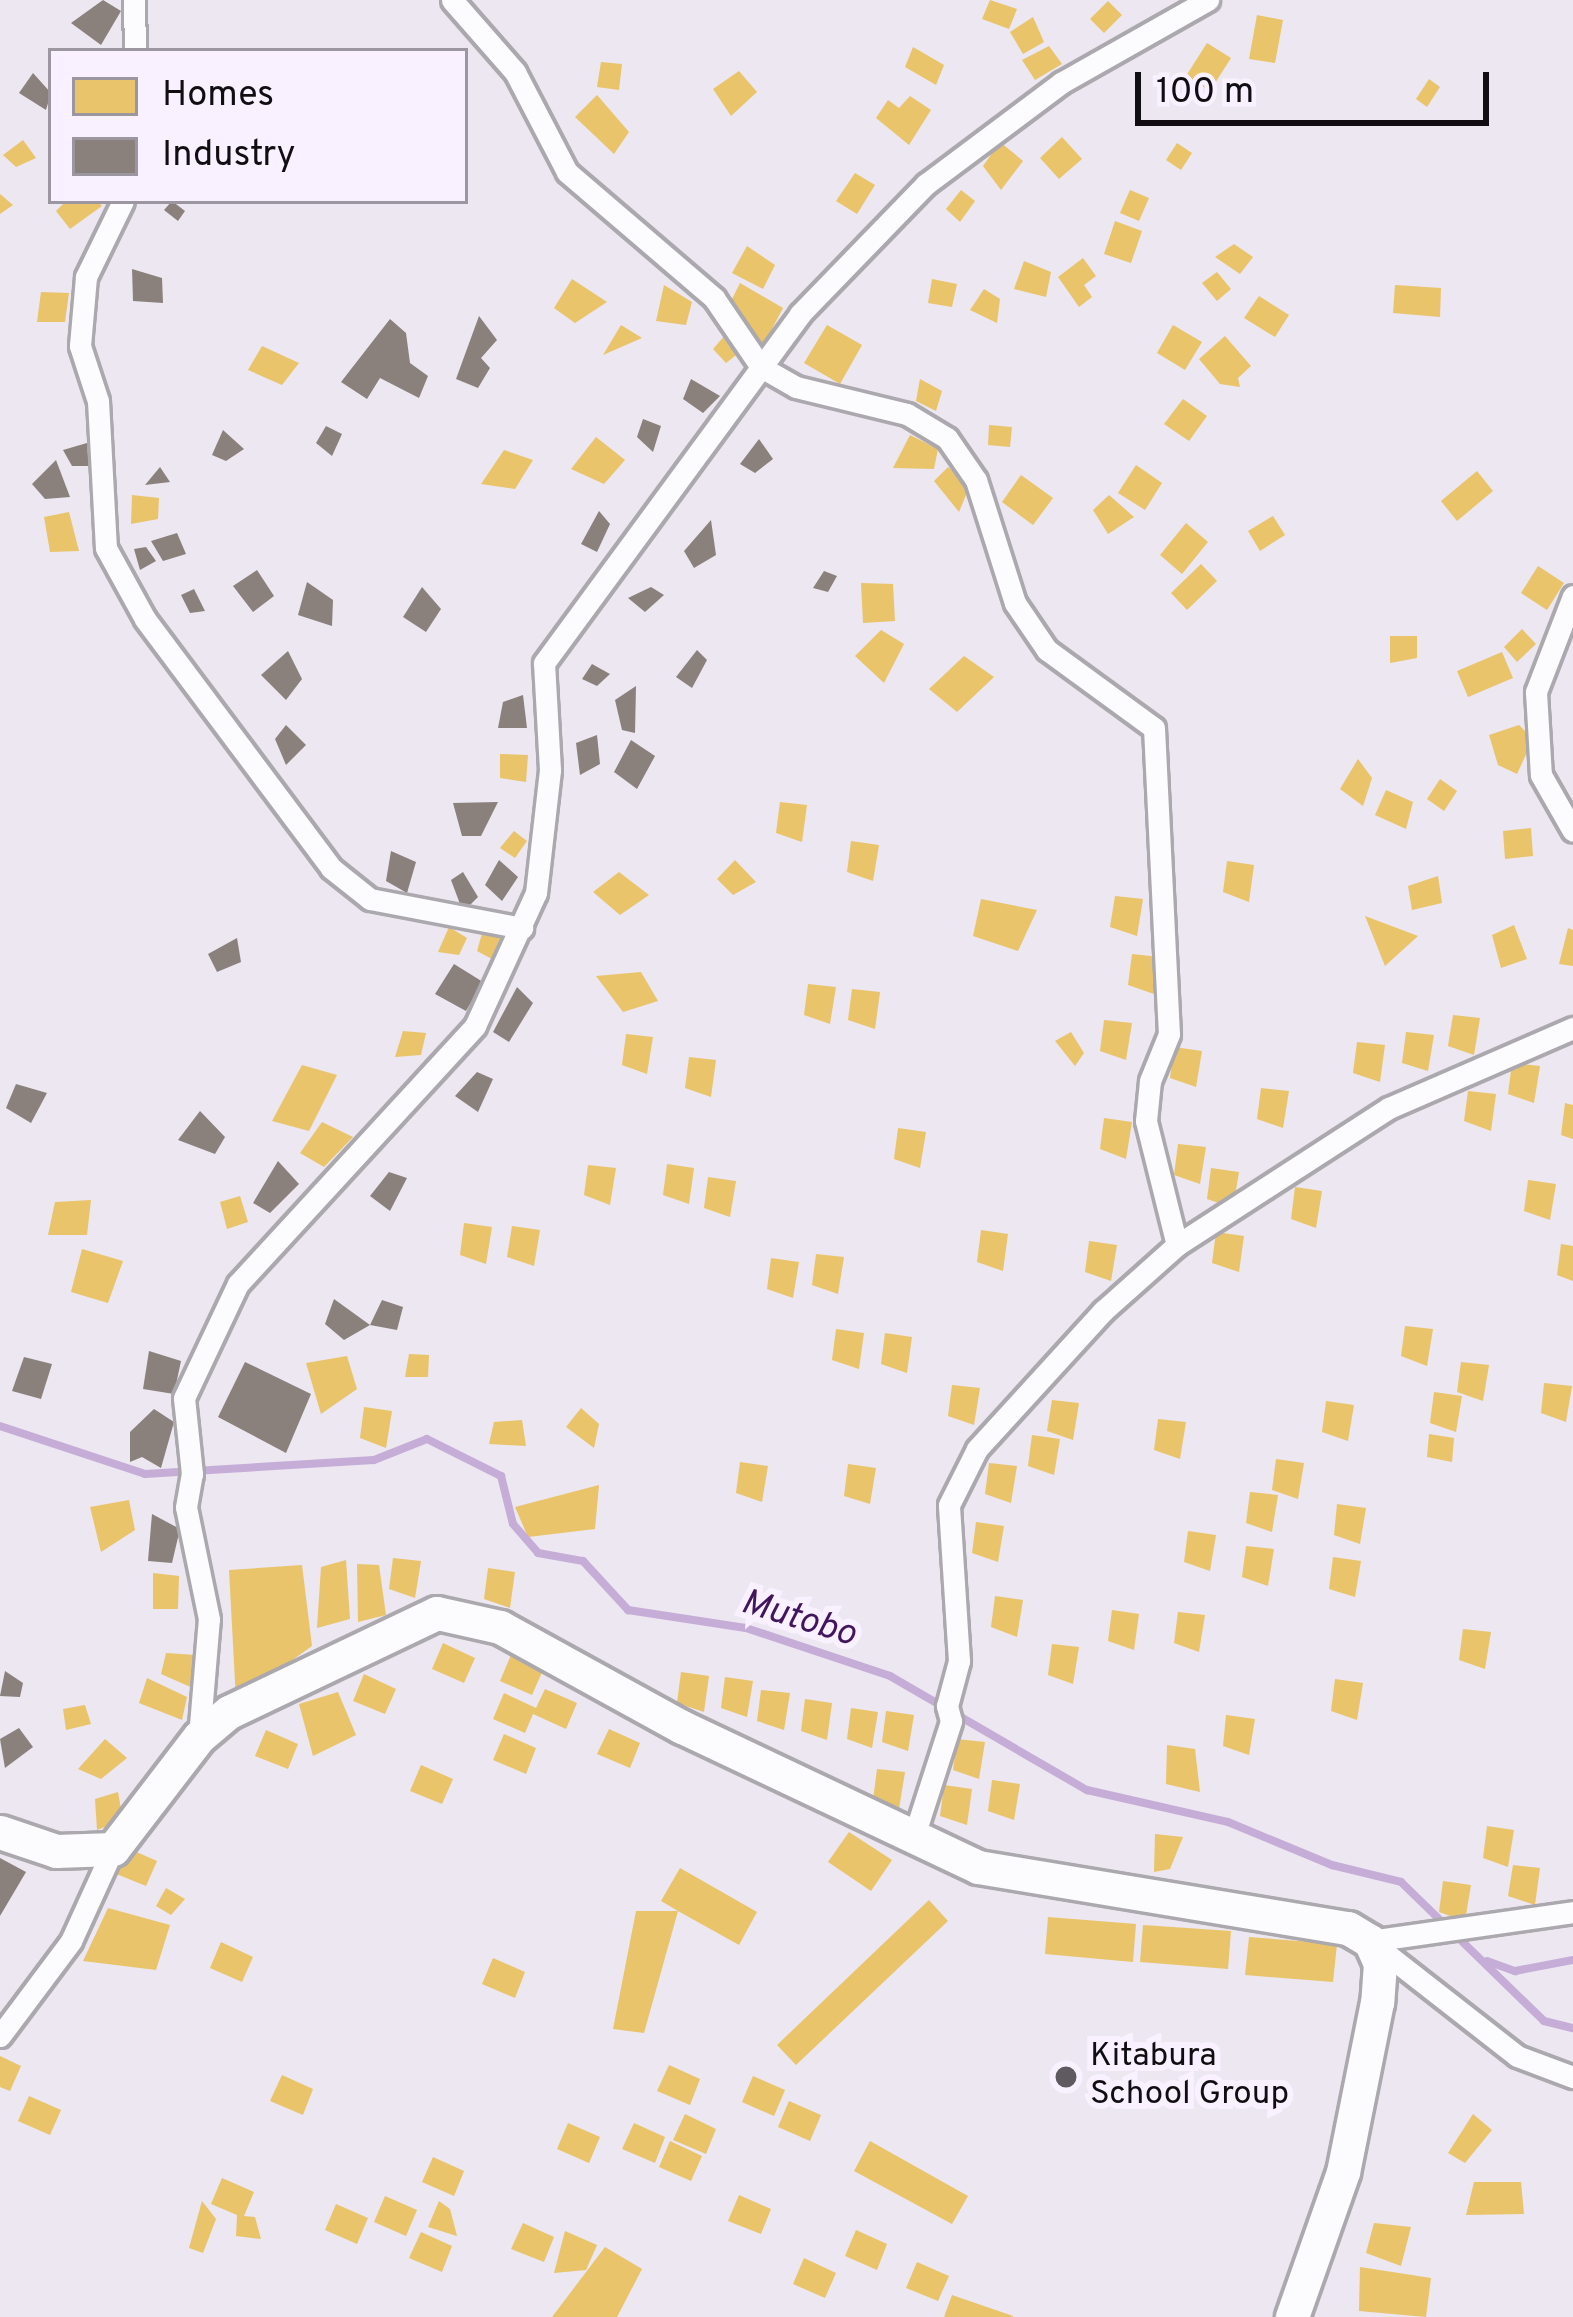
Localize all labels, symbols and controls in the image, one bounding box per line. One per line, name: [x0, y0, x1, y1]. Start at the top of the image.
legend: [48, 48, 468, 204]
scale bar: [1141, 48, 1495, 122]
text: 100 m: [1156, 70, 1254, 116]
text: Homes: [162, 73, 274, 119]
text: Industry: [162, 133, 296, 179]
water label: Mutobo: [735, 1582, 861, 1658]
place label: Kitabura School Group: [1090, 2038, 1289, 2116]
marker: Kitabura School Group: [1053, 2064, 1079, 2090]

